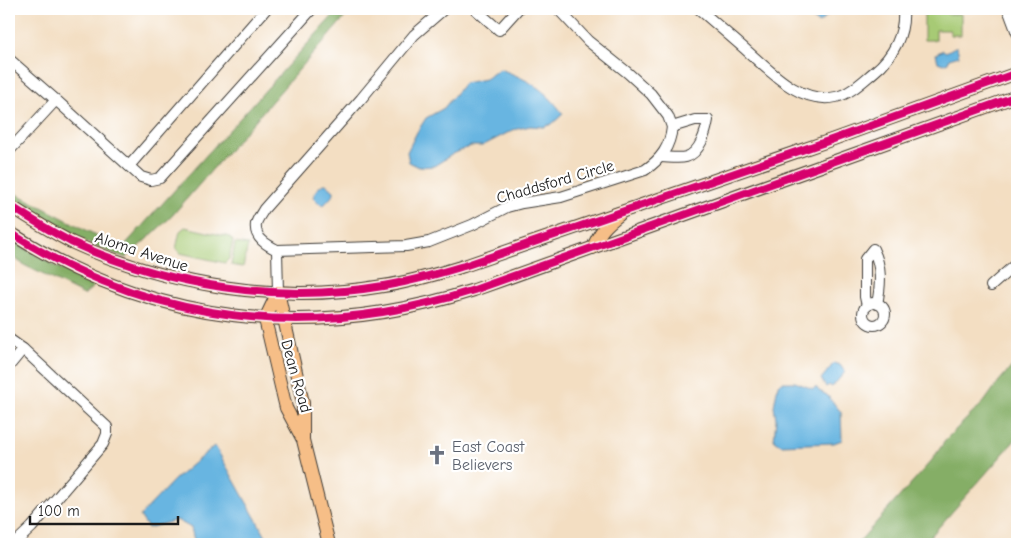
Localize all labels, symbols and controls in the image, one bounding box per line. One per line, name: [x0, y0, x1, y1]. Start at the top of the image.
street label: Chaddsford Circle: [494, 157, 616, 207]
street label: Aloma Avenue: [93, 228, 191, 275]
street label: Dean Road: [277, 338, 315, 415]
place label: East Coast Believers: [452, 438, 525, 474]
church icon: East Coast Believers: [426, 444, 448, 466]
scale bar: [30, 493, 178, 525]
text: 100 m: [38, 502, 80, 520]

